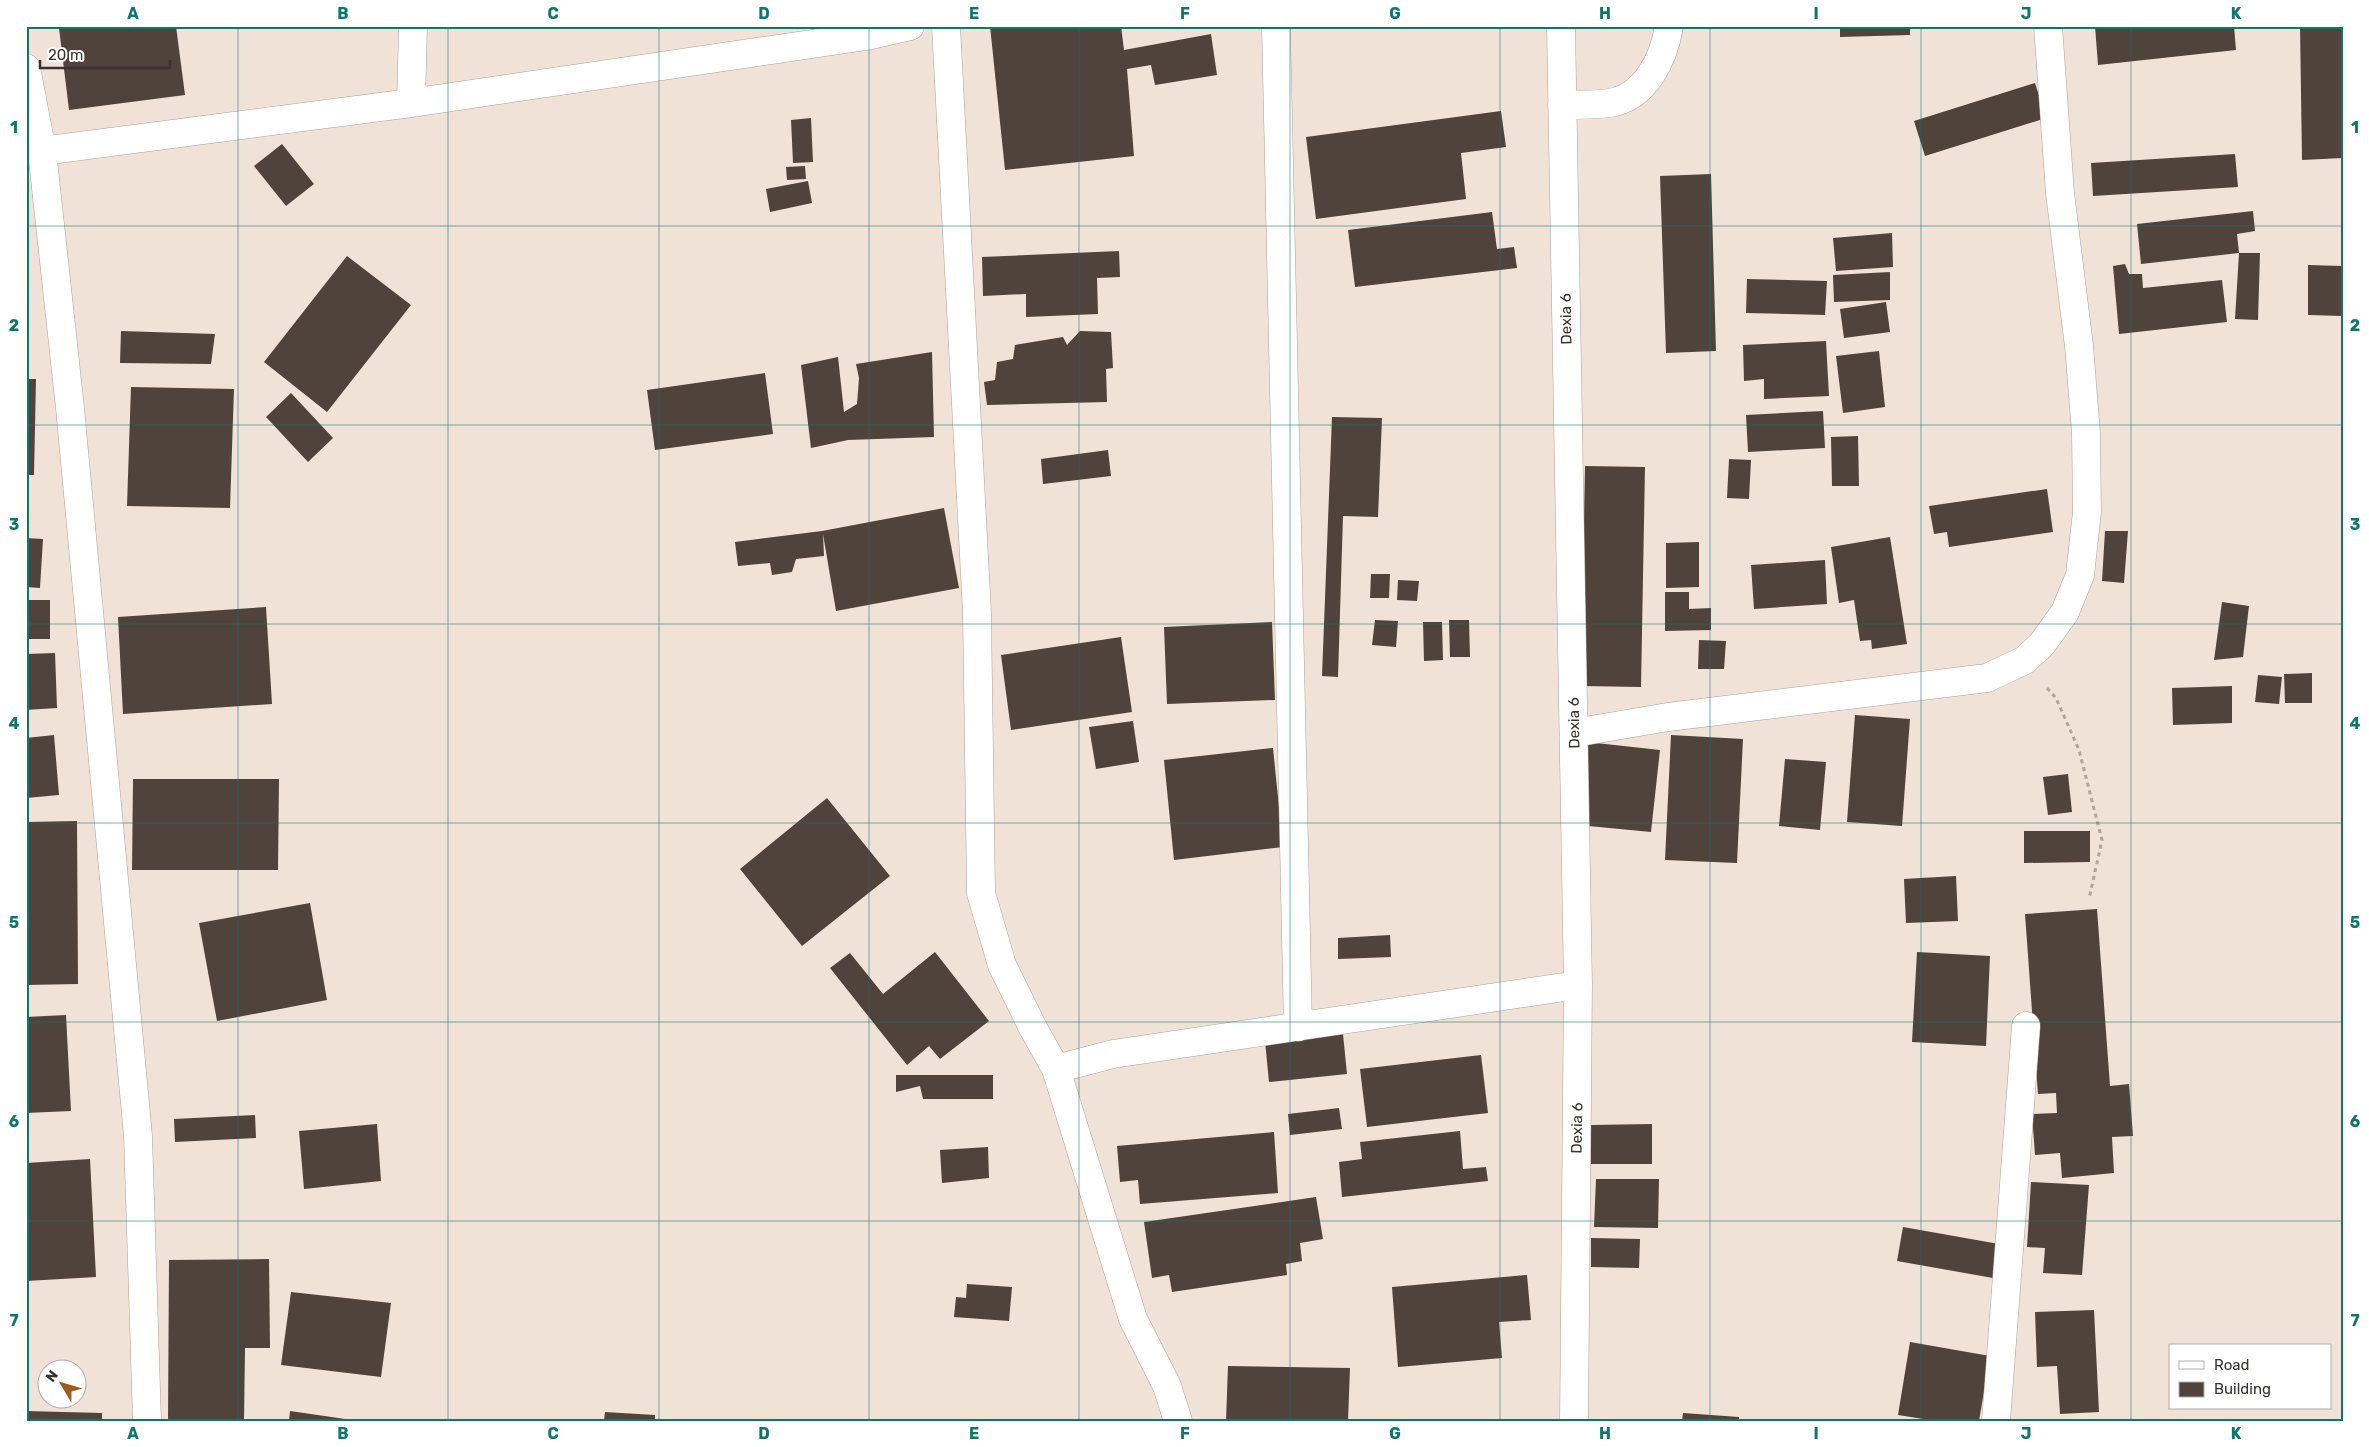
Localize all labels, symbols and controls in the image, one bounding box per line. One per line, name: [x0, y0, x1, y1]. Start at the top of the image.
text: A: [127, 4, 139, 23]
text: B: [337, 4, 349, 23]
text: C: [547, 4, 559, 23]
text: D: [758, 4, 770, 23]
text: E: [969, 4, 979, 23]
text: F: [1180, 4, 1190, 23]
text: G: [1389, 4, 1401, 23]
text: H: [1599, 4, 1611, 23]
text: I: [1813, 4, 1819, 23]
text: J: [2021, 4, 2031, 23]
text: K: [2231, 4, 2242, 23]
scale bar: [40, 38, 170, 70]
text: 20 m: [48, 46, 83, 64]
text: 1: [10, 118, 18, 137]
text: 1: [2351, 118, 2359, 137]
street label: Dexia 6: [1557, 293, 1575, 345]
text: 2: [9, 316, 19, 335]
text: 2: [2350, 316, 2360, 335]
text: 3: [9, 515, 19, 534]
text: 3: [2350, 515, 2360, 534]
street label: Dexia 6: [1565, 697, 1583, 749]
text: 4: [9, 714, 20, 733]
text: 4: [2350, 714, 2361, 733]
text: 5: [9, 913, 19, 932]
text: 5: [2350, 913, 2360, 932]
street label: Dexia 6: [1568, 1102, 1586, 1154]
text: 6: [9, 1112, 19, 1131]
text: 6: [2350, 1112, 2360, 1131]
text: 7: [9, 1311, 19, 1330]
text: 7: [2350, 1311, 2360, 1330]
legend: [2169, 1344, 2332, 1410]
text: Road: [2214, 1356, 2250, 1374]
north arrow: [38, 1360, 88, 1410]
text: N: [42, 1367, 62, 1386]
text: Building: [2214, 1380, 2271, 1398]
text: A: [127, 1424, 139, 1443]
text: B: [337, 1424, 349, 1443]
text: C: [547, 1424, 559, 1443]
text: D: [758, 1424, 770, 1443]
text: E: [969, 1424, 979, 1443]
text: F: [1180, 1424, 1190, 1443]
text: G: [1389, 1424, 1401, 1443]
text: H: [1599, 1424, 1611, 1443]
text: I: [1813, 1424, 1819, 1443]
text: J: [2021, 1424, 2031, 1443]
text: K: [2231, 1424, 2242, 1443]

